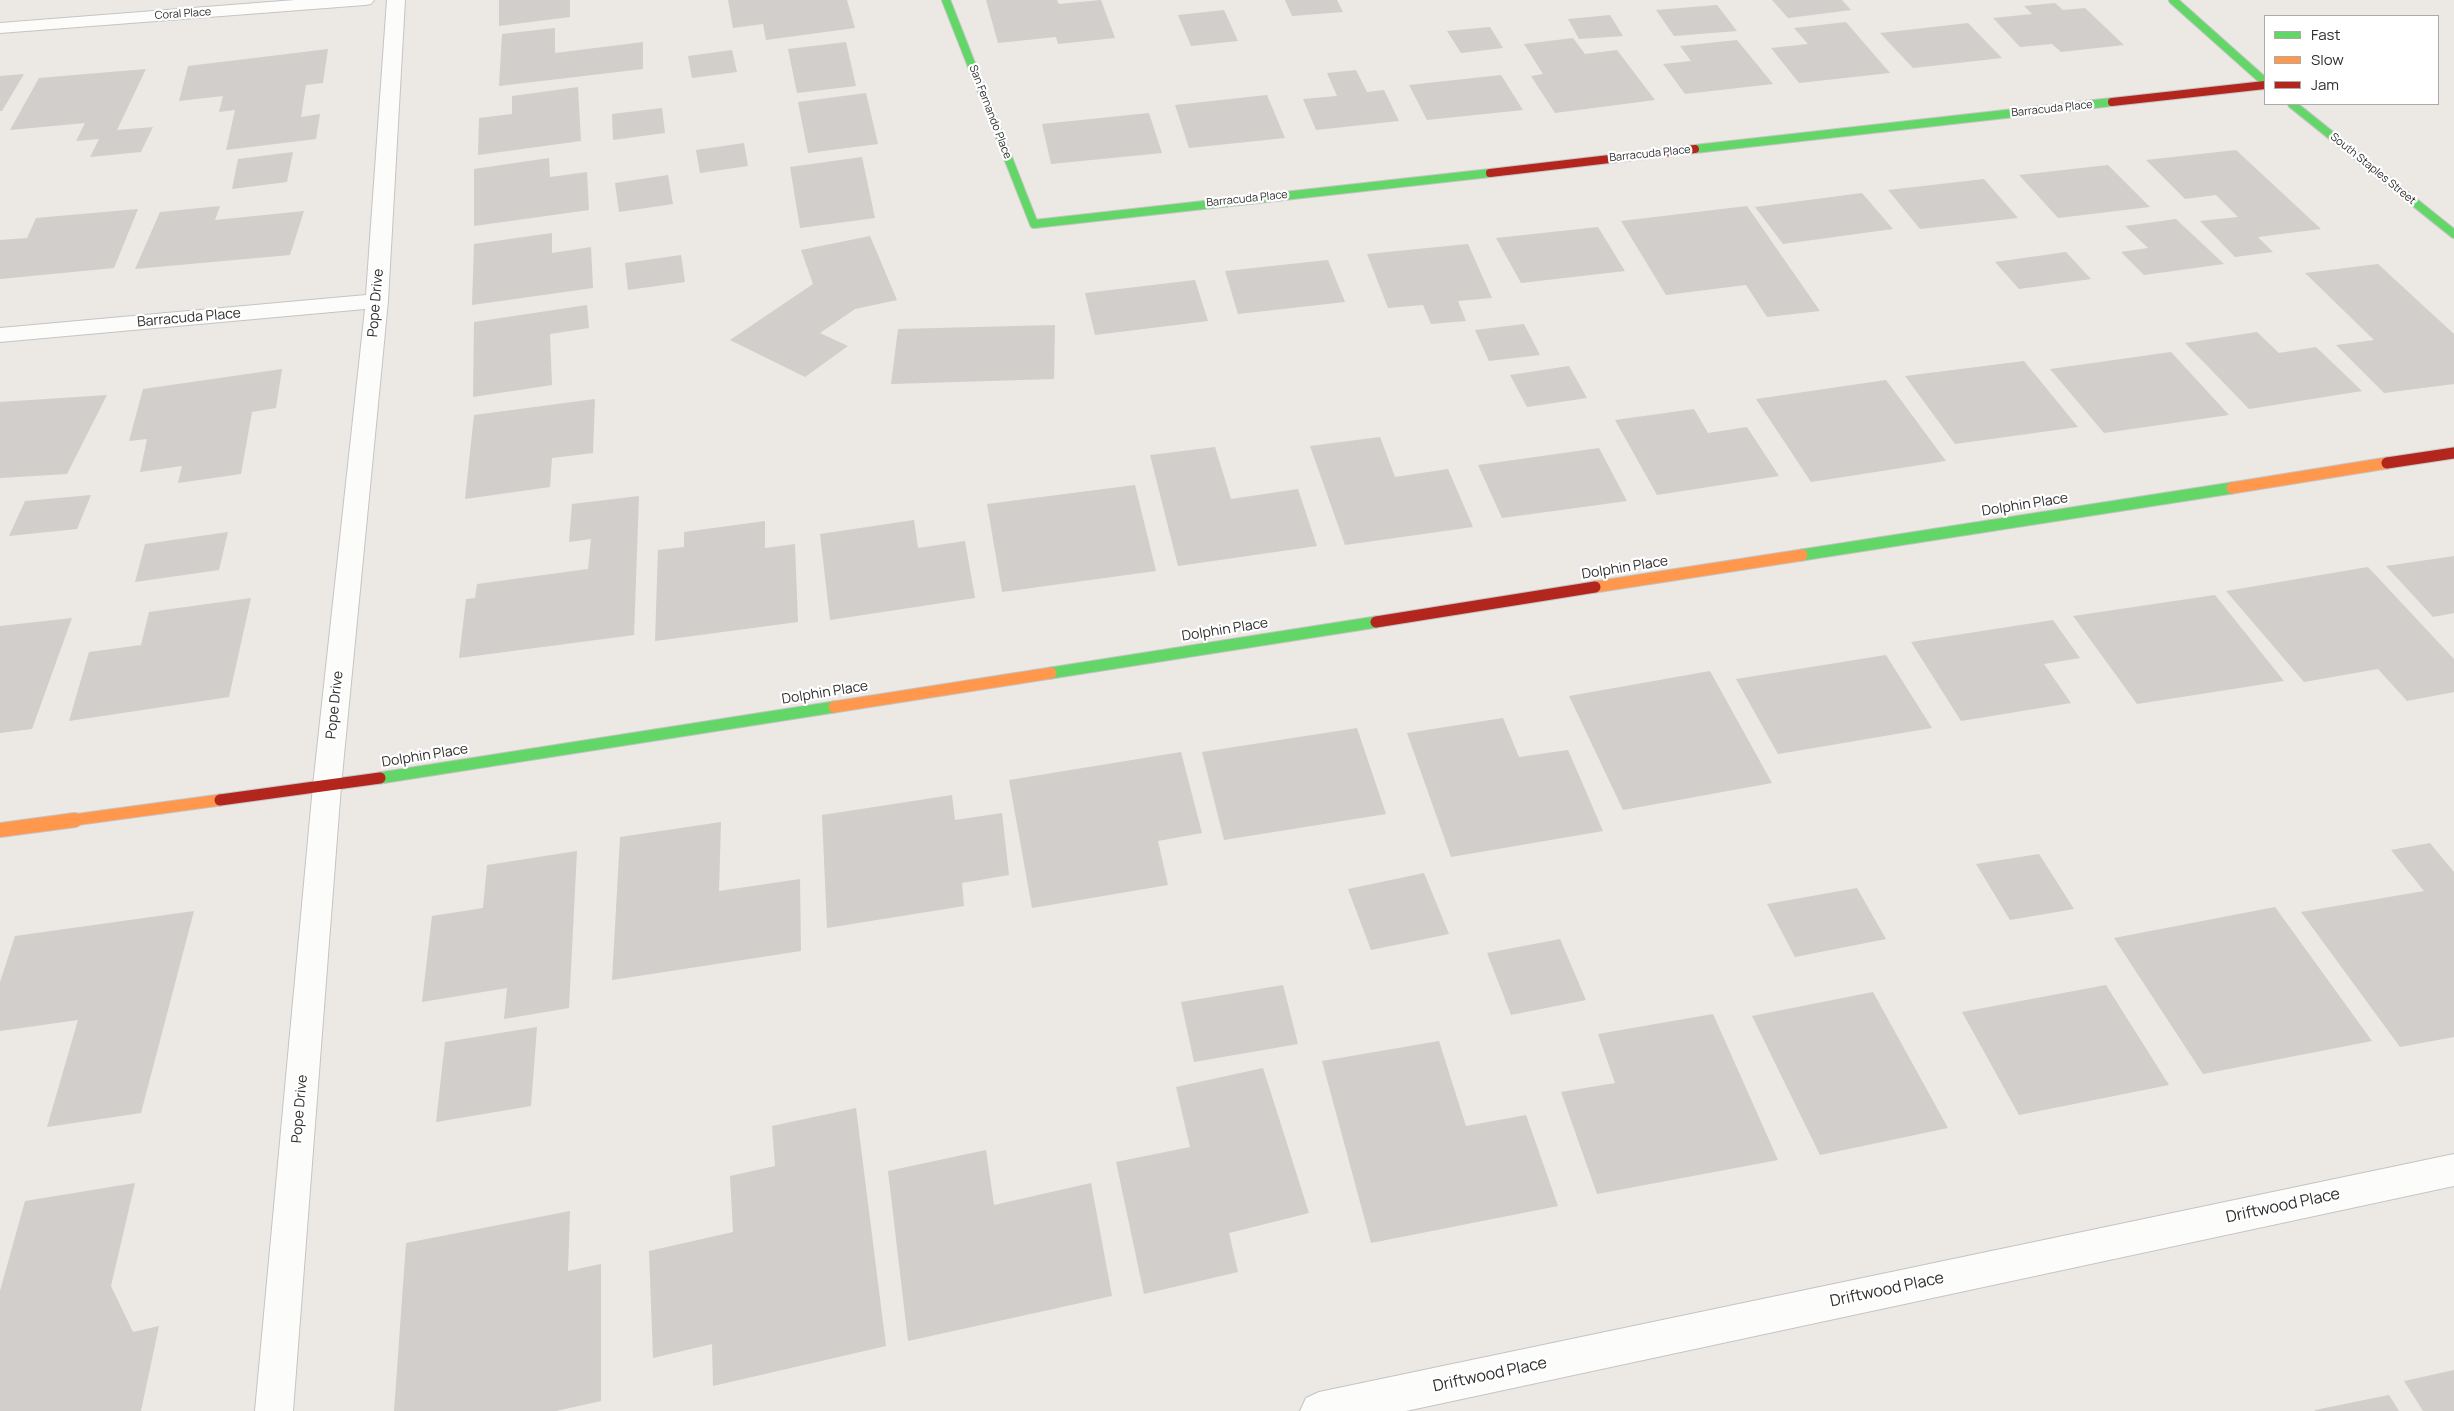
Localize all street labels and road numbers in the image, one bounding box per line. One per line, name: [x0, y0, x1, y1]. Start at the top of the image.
street label: Coral Place: [154, 5, 212, 23]
street label: San Fernando Place: [966, 63, 1014, 161]
street label: Barracuda Place: [2011, 98, 2093, 120]
street label: South Staples Street: [2328, 131, 2418, 207]
street label: Barracuda Place: [1609, 143, 1691, 165]
street label: Barracuda Place: [1206, 188, 1288, 210]
street label: Pope Drive: [365, 268, 387, 338]
street label: Barracuda Place: [136, 305, 242, 331]
street label: Dolphin Place: [1981, 490, 2069, 520]
street label: Dolphin Place: [1581, 553, 1669, 583]
street label: Dolphin Place: [1181, 615, 1269, 645]
street label: Pope Drive: [323, 670, 347, 740]
street label: Dolphin Place: [781, 678, 869, 708]
street label: Dolphin Place: [381, 741, 469, 771]
street label: Pope Drive: [289, 1074, 311, 1144]
street label: Driftwood Place: [2224, 1185, 2342, 1227]
street label: Driftwood Place: [1828, 1269, 1946, 1311]
street label: Driftwood Place: [1431, 1354, 1549, 1396]

